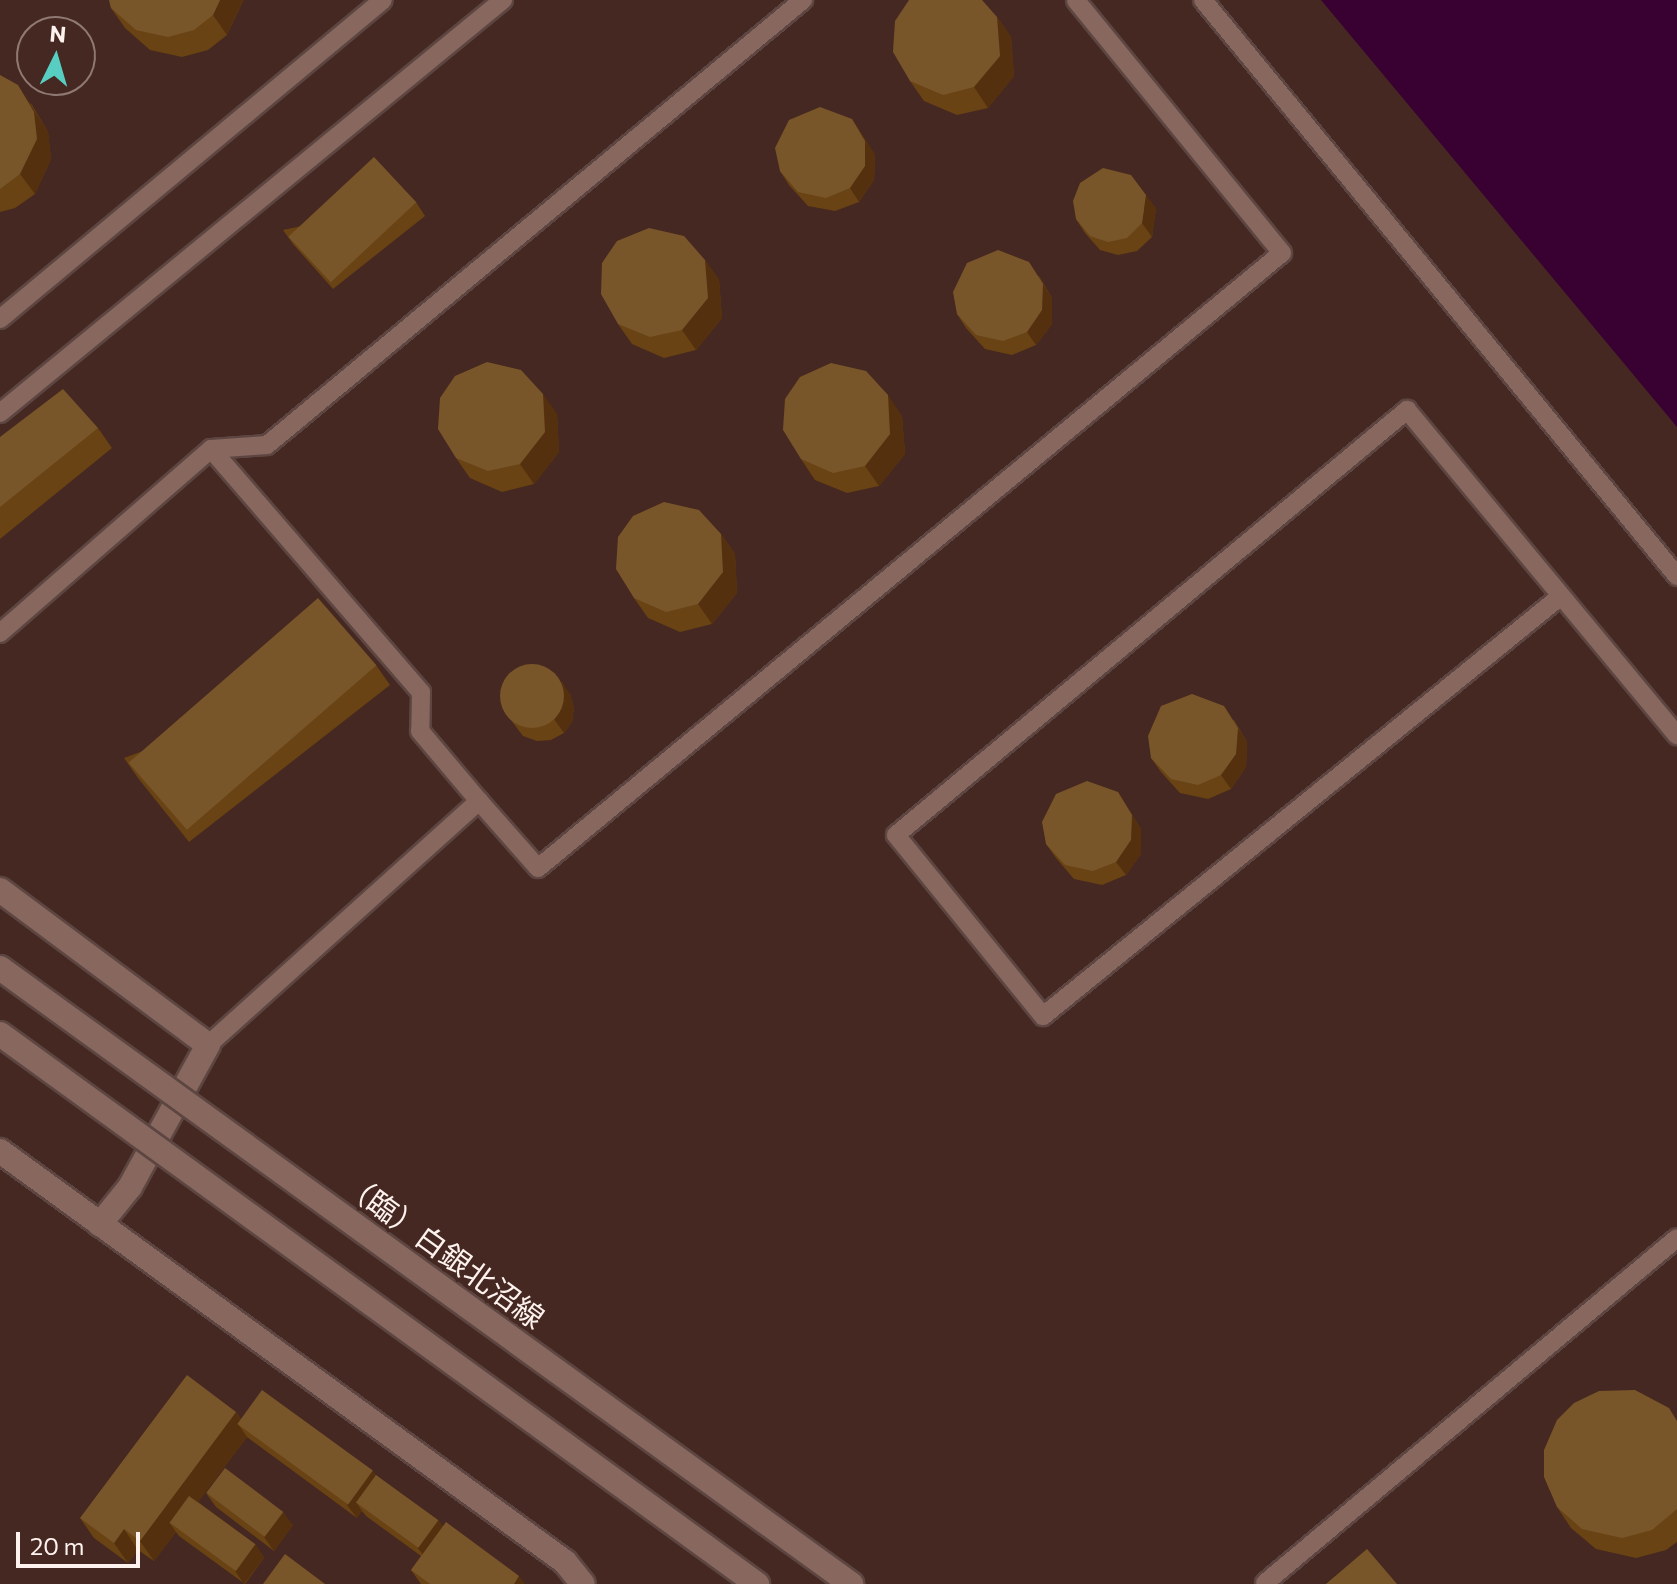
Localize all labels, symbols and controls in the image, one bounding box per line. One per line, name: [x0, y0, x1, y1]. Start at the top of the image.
north arrow: [16, 16, 96, 96]
text: N: [49, 19, 67, 48]
street label: （臨）白銀北沼線: [336, 1165, 552, 1335]
scale bar: [20, 1516, 144, 1566]
text: 20 m: [30, 1531, 84, 1560]

